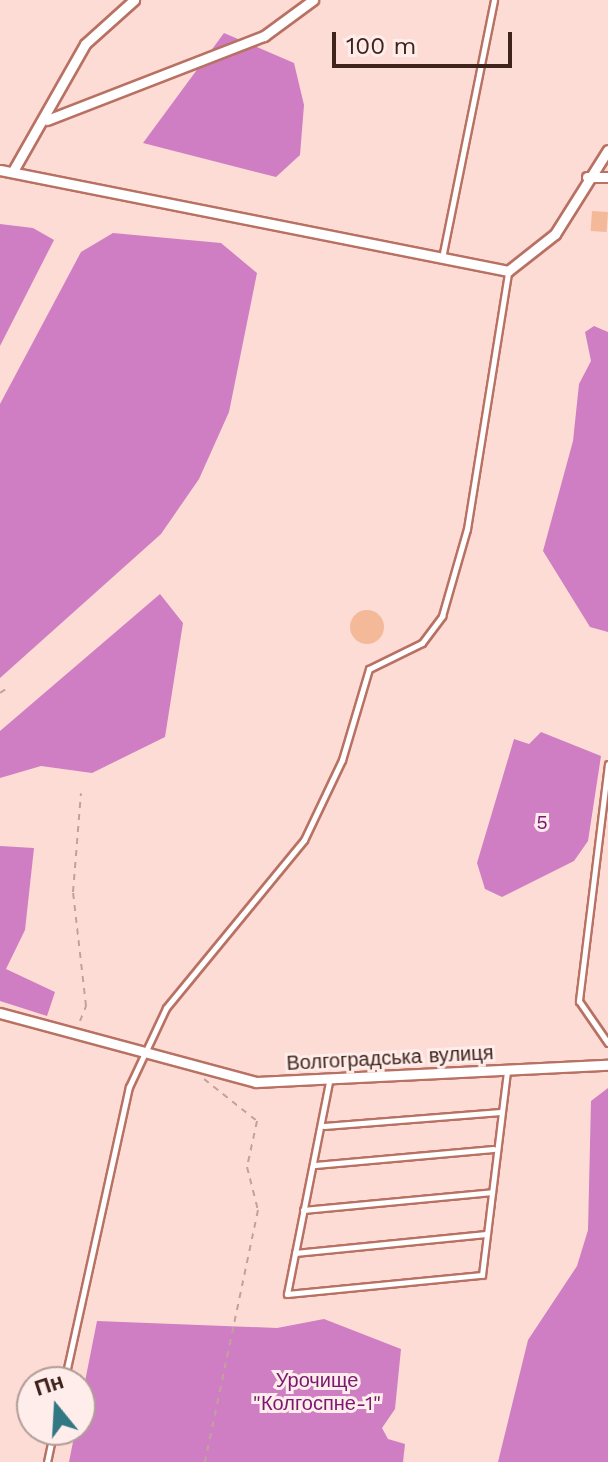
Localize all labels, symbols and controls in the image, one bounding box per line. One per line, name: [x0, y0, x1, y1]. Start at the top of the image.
scale bar: [336, 16, 516, 66]
text: 100 m: [346, 32, 416, 60]
park label: 5: [536, 810, 548, 834]
street label: Волгоградська вулиця: [286, 1041, 494, 1075]
north arrow: [16, 1366, 96, 1446]
text: Пн: [31, 1368, 67, 1401]
park label: Урочище "Колгоспне-1": [253, 1368, 381, 1415]

